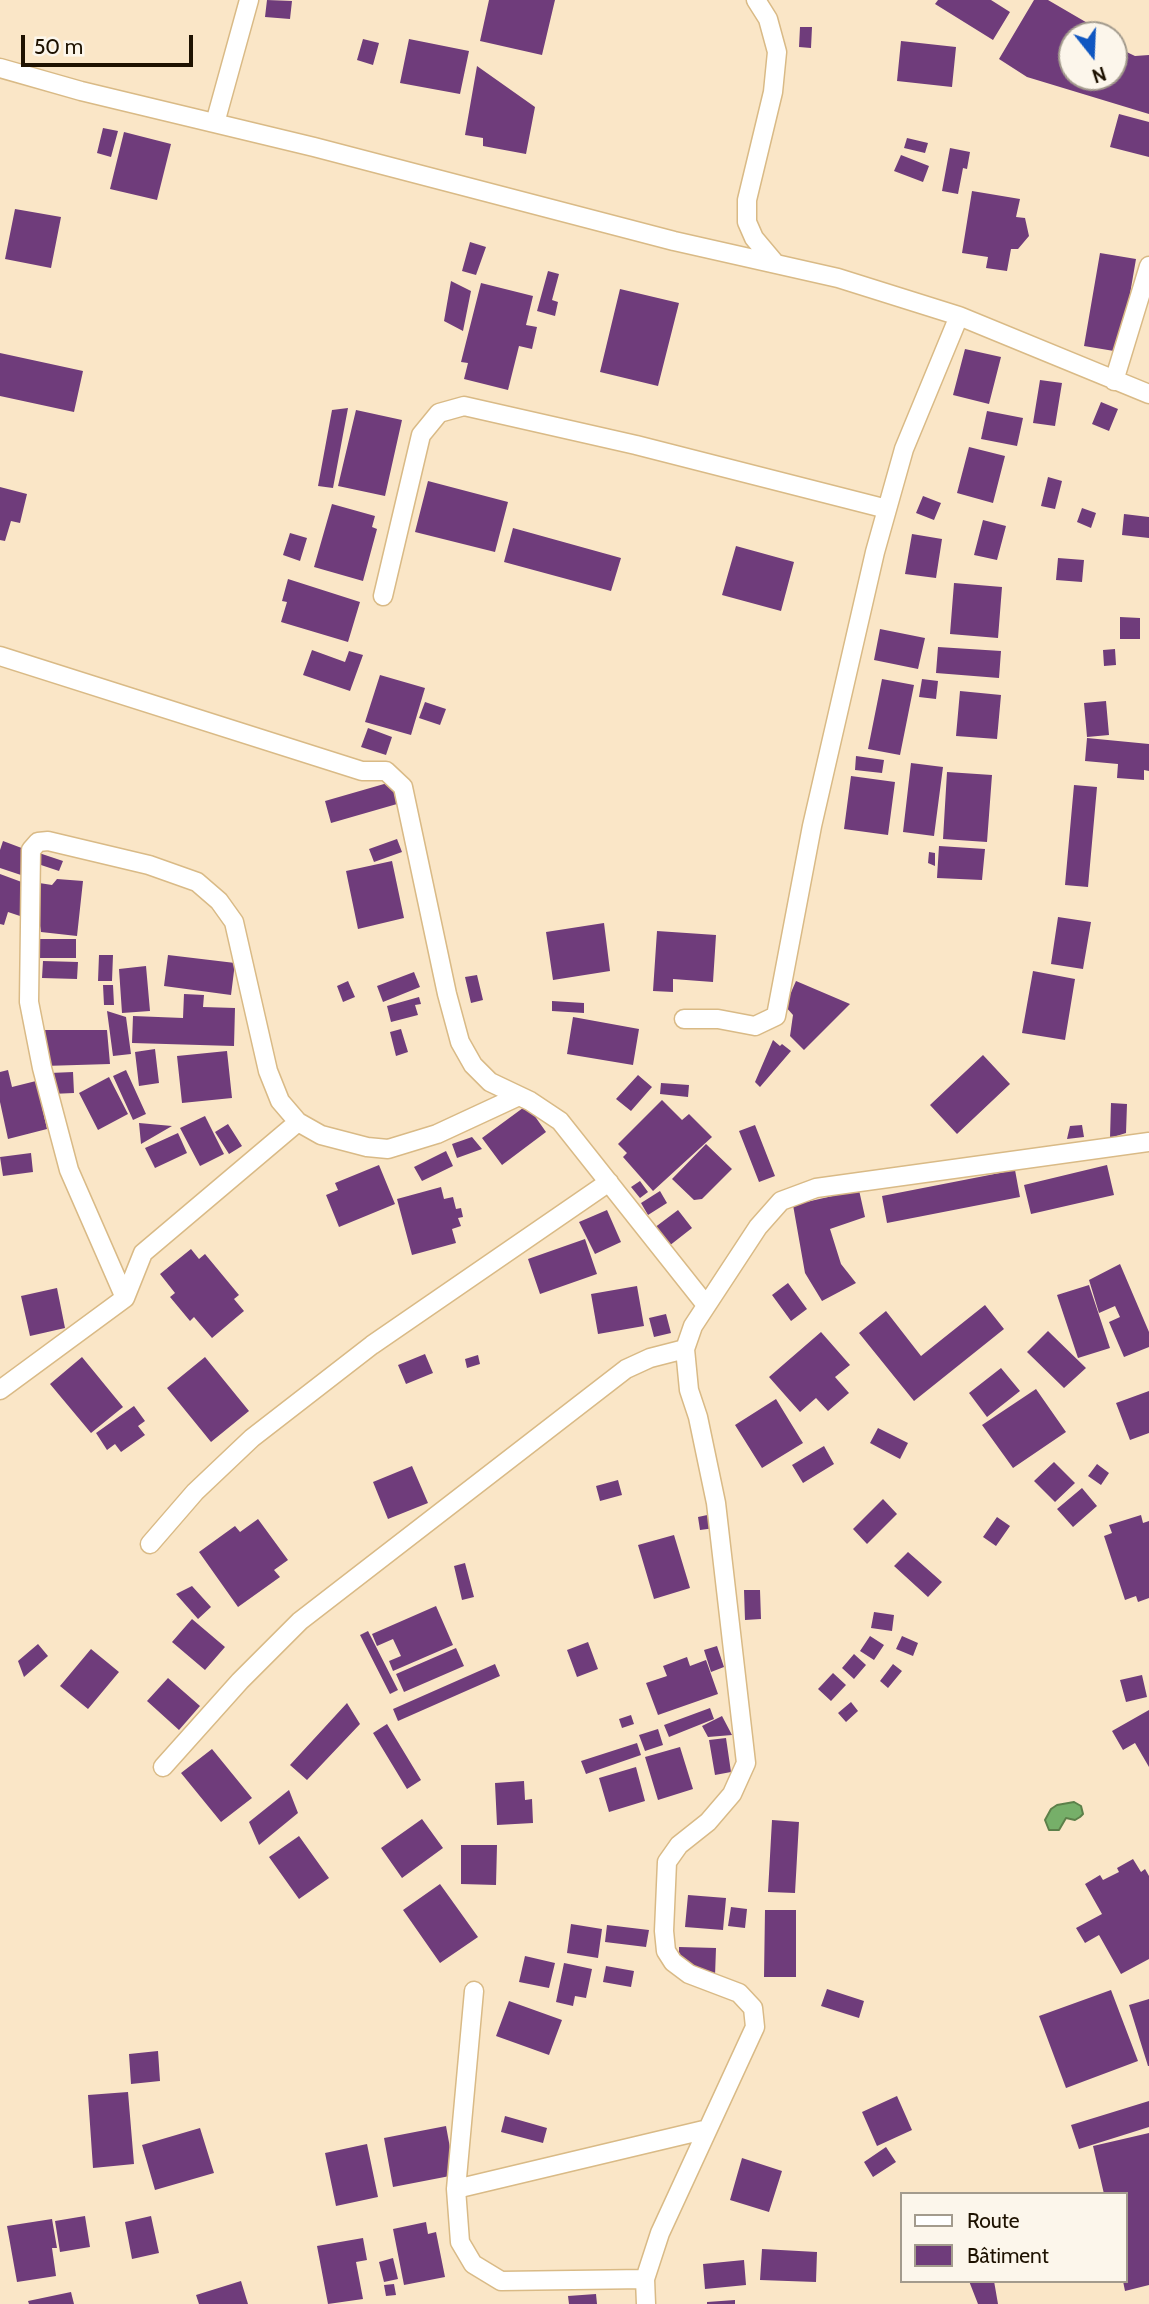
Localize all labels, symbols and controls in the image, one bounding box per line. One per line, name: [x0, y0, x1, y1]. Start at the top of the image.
scale bar: [24, 21, 196, 65]
north arrow: [1058, 21, 1128, 91]
text: 50 m: [34, 34, 83, 59]
text: N: [1089, 62, 1109, 88]
legend: [900, 2192, 1128, 2283]
text: Route: [967, 2208, 1020, 2233]
text: Bâtiment: [967, 2243, 1049, 2268]

